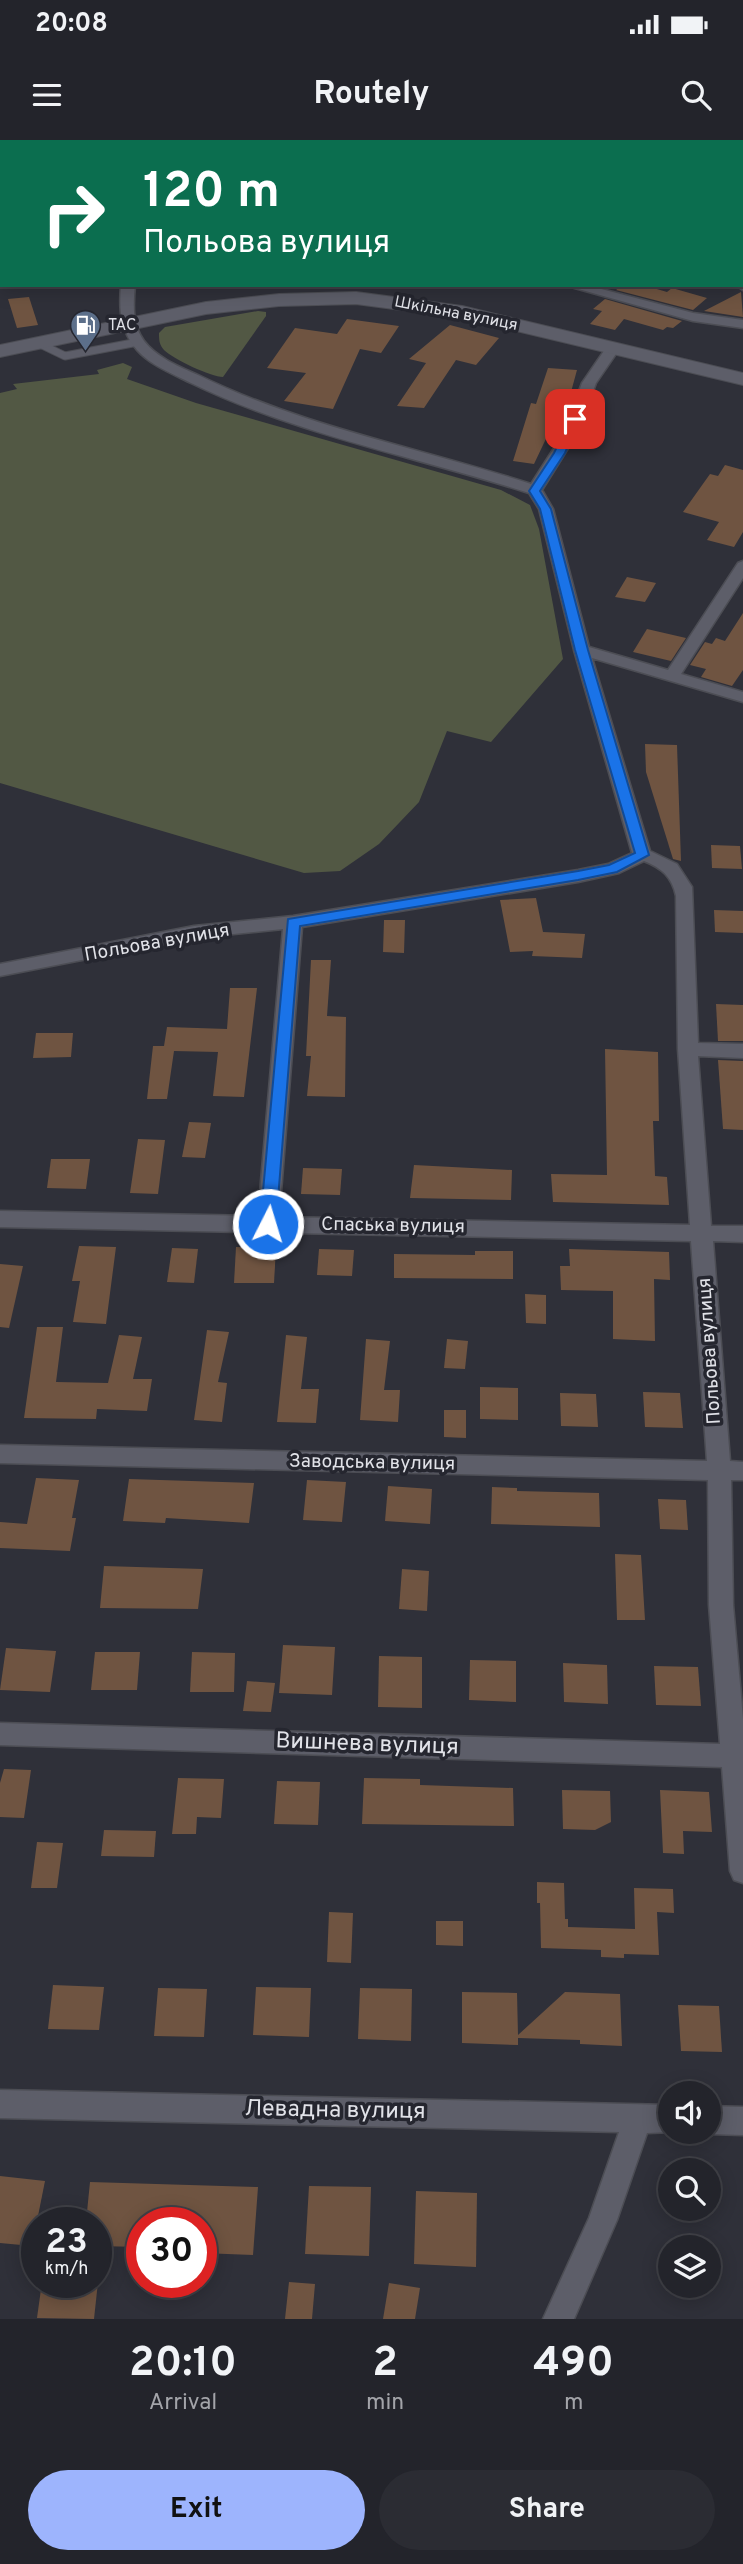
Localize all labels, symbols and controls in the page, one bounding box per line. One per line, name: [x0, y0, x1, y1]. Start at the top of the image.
text: 20:08: [35, 8, 108, 41]
text: Routely: [314, 75, 429, 115]
icon: menu: [28, 76, 66, 114]
icon: search: [677, 76, 715, 114]
text: 120 m: [143, 163, 280, 225]
icon: right: [28, 168, 119, 259]
text: Польова вулиця: [143, 224, 390, 264]
street label: Шкільна вулиця: [393, 292, 519, 336]
fuel station icon: ТАС: [68, 309, 102, 353]
place label: ТАС: [108, 316, 136, 336]
pin: [545, 389, 605, 449]
icon: arrive: [556, 400, 594, 438]
street label: Польова вулиця: [83, 918, 231, 968]
position arrow: [231, 1187, 305, 1261]
street label: Спаська вулиця: [321, 1213, 465, 1239]
street label: Польова вулиця: [693, 1277, 727, 1425]
street label: Заводська вулиця: [289, 1450, 455, 1476]
street label: Вишнева вулиця: [275, 1727, 459, 1763]
map controls: [658, 2081, 721, 2298]
button: sound: [658, 2081, 721, 2144]
street label: Левадна вулиця: [244, 2095, 426, 2127]
button: search: [658, 2158, 721, 2221]
speed limit sign: 30: [126, 2207, 217, 2298]
text: 23: [45, 2221, 88, 2265]
button: layers: [658, 2235, 721, 2298]
text: km/h: [45, 2258, 88, 2281]
text: 20:10: [129, 2338, 237, 2391]
text: 2: [372, 2338, 398, 2391]
text: 490: [533, 2338, 614, 2391]
text: Arrival: [149, 2389, 217, 2418]
text: min: [366, 2389, 404, 2418]
text: m: [564, 2389, 583, 2418]
button: Exit: [28, 2470, 365, 2550]
button: Share: [379, 2470, 715, 2550]

